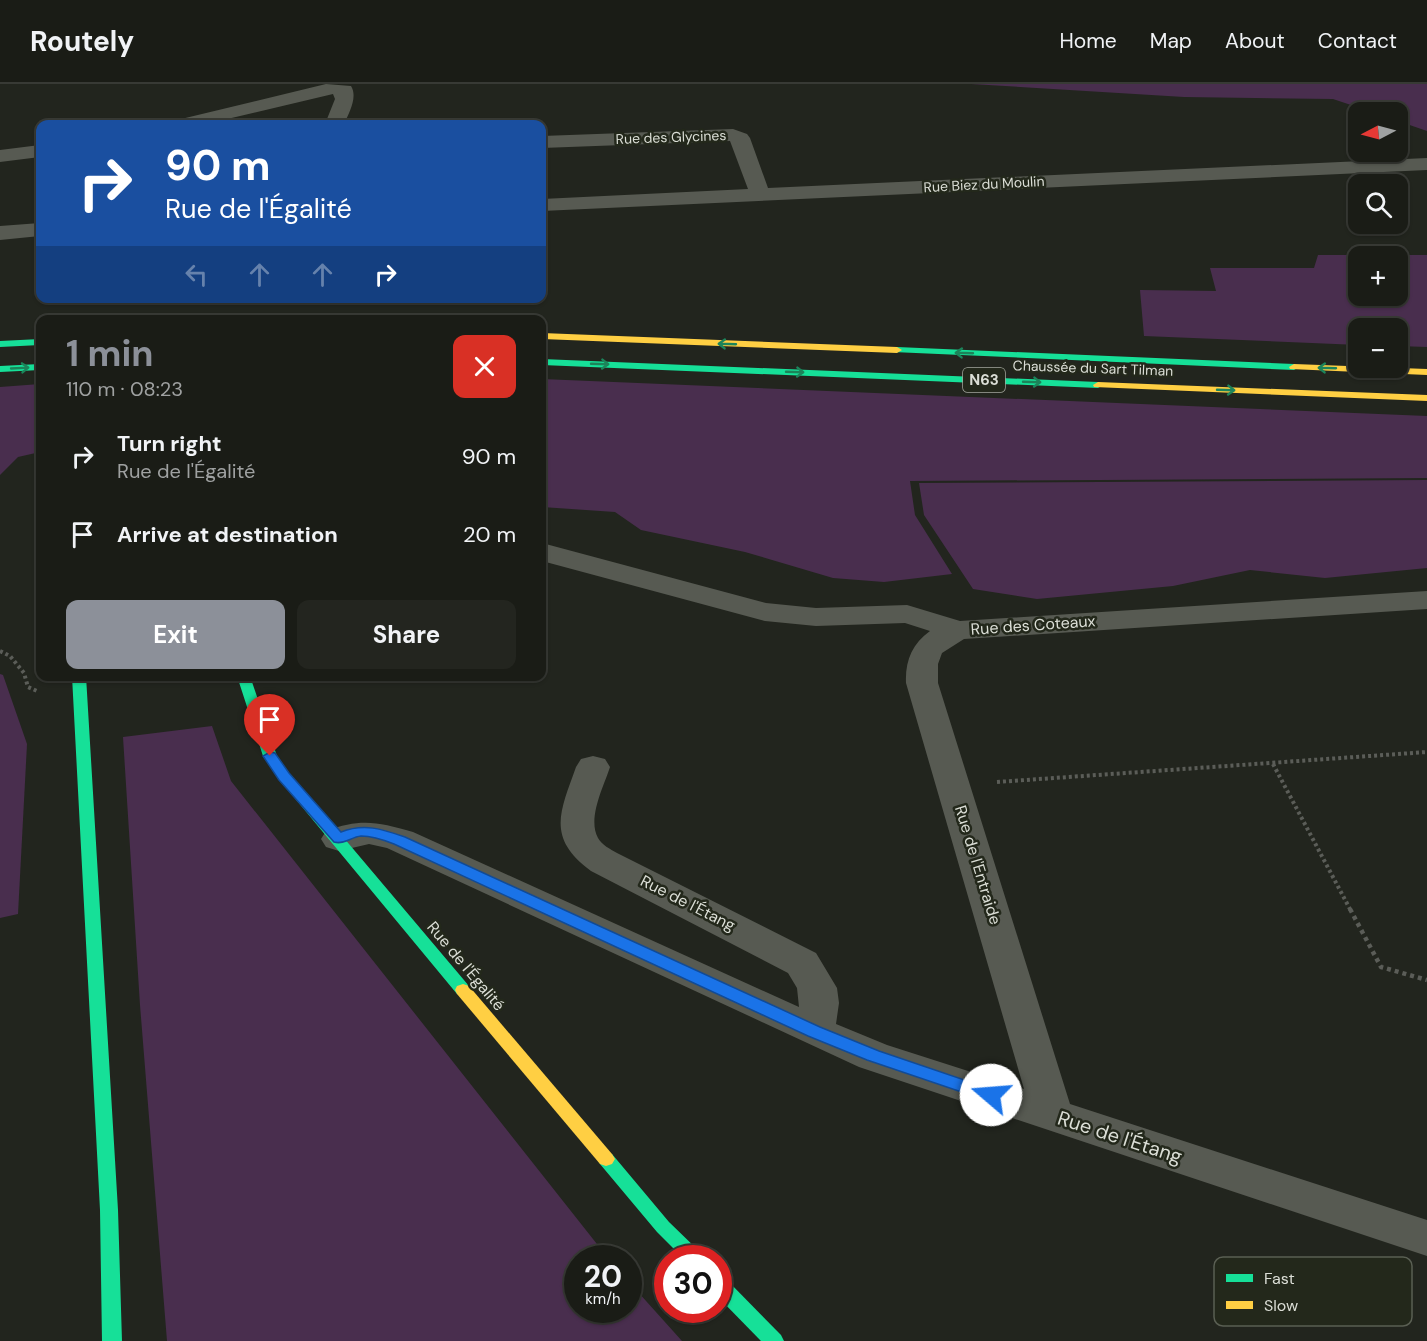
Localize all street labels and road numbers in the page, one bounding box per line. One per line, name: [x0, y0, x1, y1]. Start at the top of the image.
street label: Rue des Glycines: [615, 126, 727, 148]
street label: Rue Biez du Moulin: [923, 172, 1045, 196]
street label: Chaussée du Sart Tilman: [1012, 356, 1174, 380]
road number: N63: [963, 368, 1005, 392]
street label: Rue des Coteaux: [970, 610, 1096, 640]
street label: Rue de l'Entraide: [950, 803, 1006, 927]
street label: Rue de l'Étang: [637, 870, 739, 936]
street label: Rue de l'Égalité: [422, 917, 510, 1015]
street label: Rue de l'Étang: [1054, 1105, 1186, 1169]

